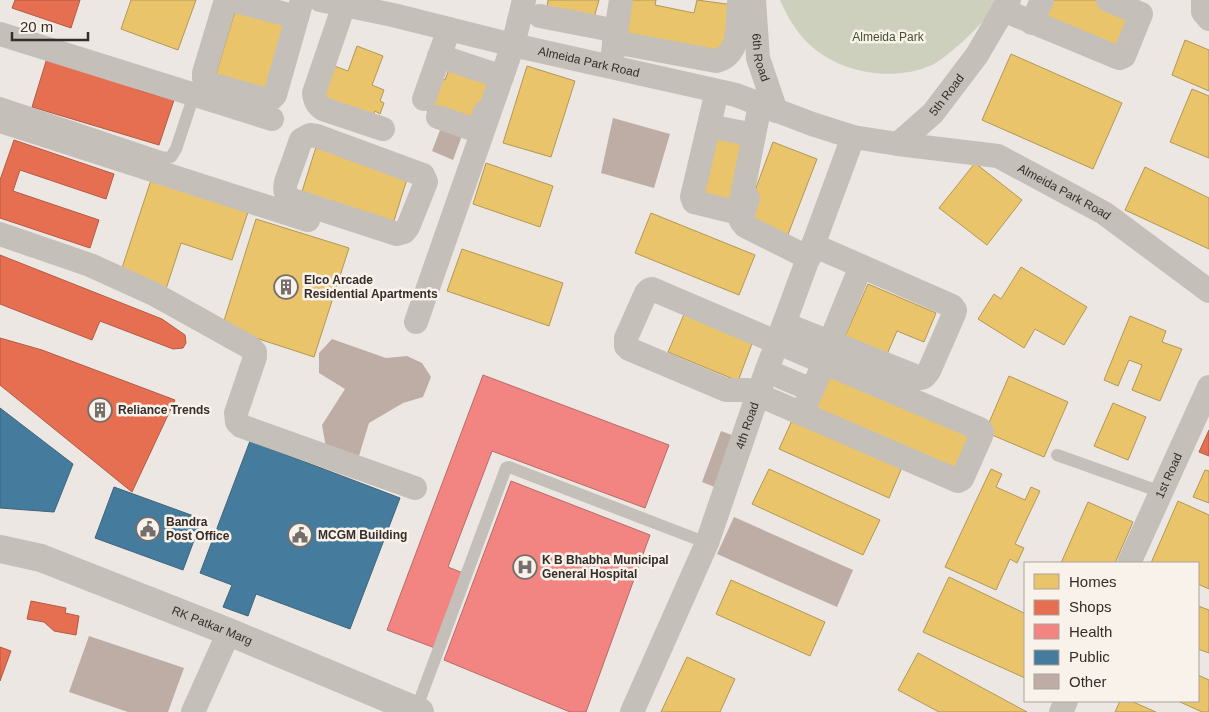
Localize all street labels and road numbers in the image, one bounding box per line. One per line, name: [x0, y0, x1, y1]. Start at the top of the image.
street label: 6th Road: [749, 33, 772, 83]
street label: Almeida Park Road: [537, 44, 641, 80]
street label: 5th Road: [926, 71, 967, 119]
street label: Almeida Park Road: [1015, 161, 1114, 223]
street label: 4th Road: [733, 400, 762, 451]
street label: 1st Road: [1152, 451, 1185, 500]
street label: RK Patkar Marg: [170, 603, 255, 648]

